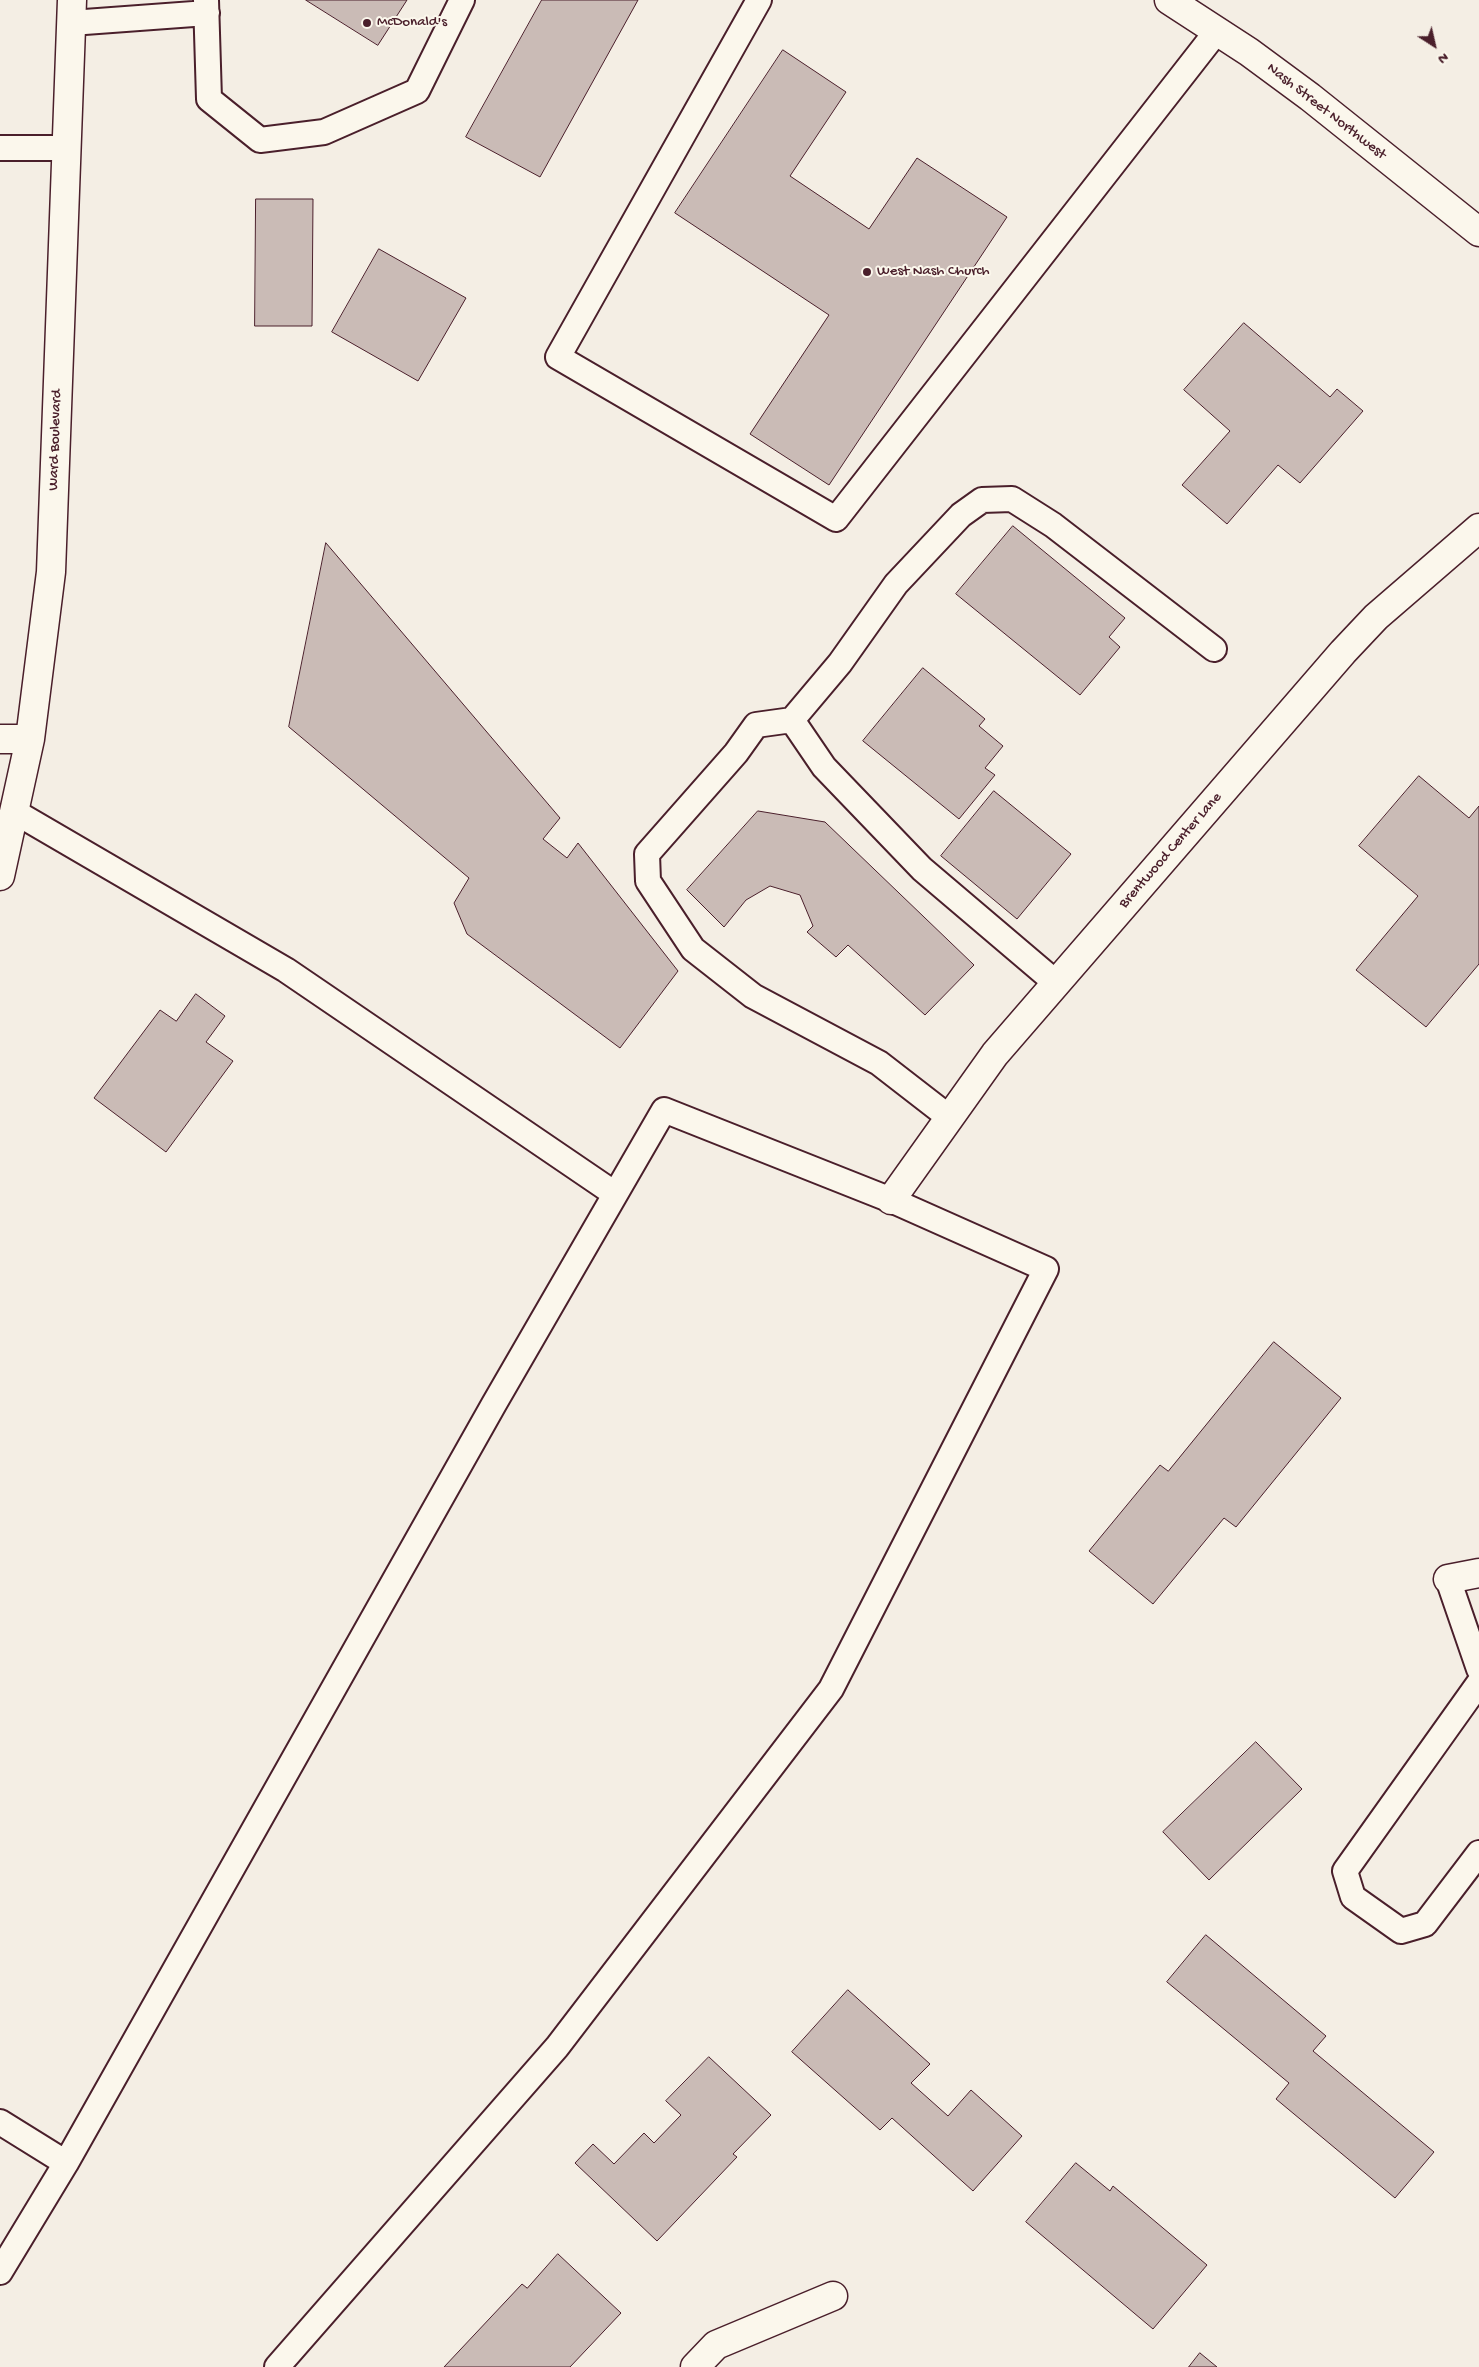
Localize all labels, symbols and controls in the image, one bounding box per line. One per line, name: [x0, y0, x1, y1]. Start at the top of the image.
place label: McDonald's: [377, 14, 447, 32]
marker: McDonald's: [361, 17, 373, 29]
north arrow: [1409, 20, 1459, 70]
text: N: [1434, 48, 1452, 67]
street label: Nash Street Northwest: [1263, 60, 1389, 164]
place label: West Nash Church: [877, 263, 990, 281]
marker: West Nash Church: [861, 266, 873, 278]
street label: Ward Boulevard: [45, 389, 67, 491]
street label: Brentwood Center Lane: [1116, 789, 1226, 913]

